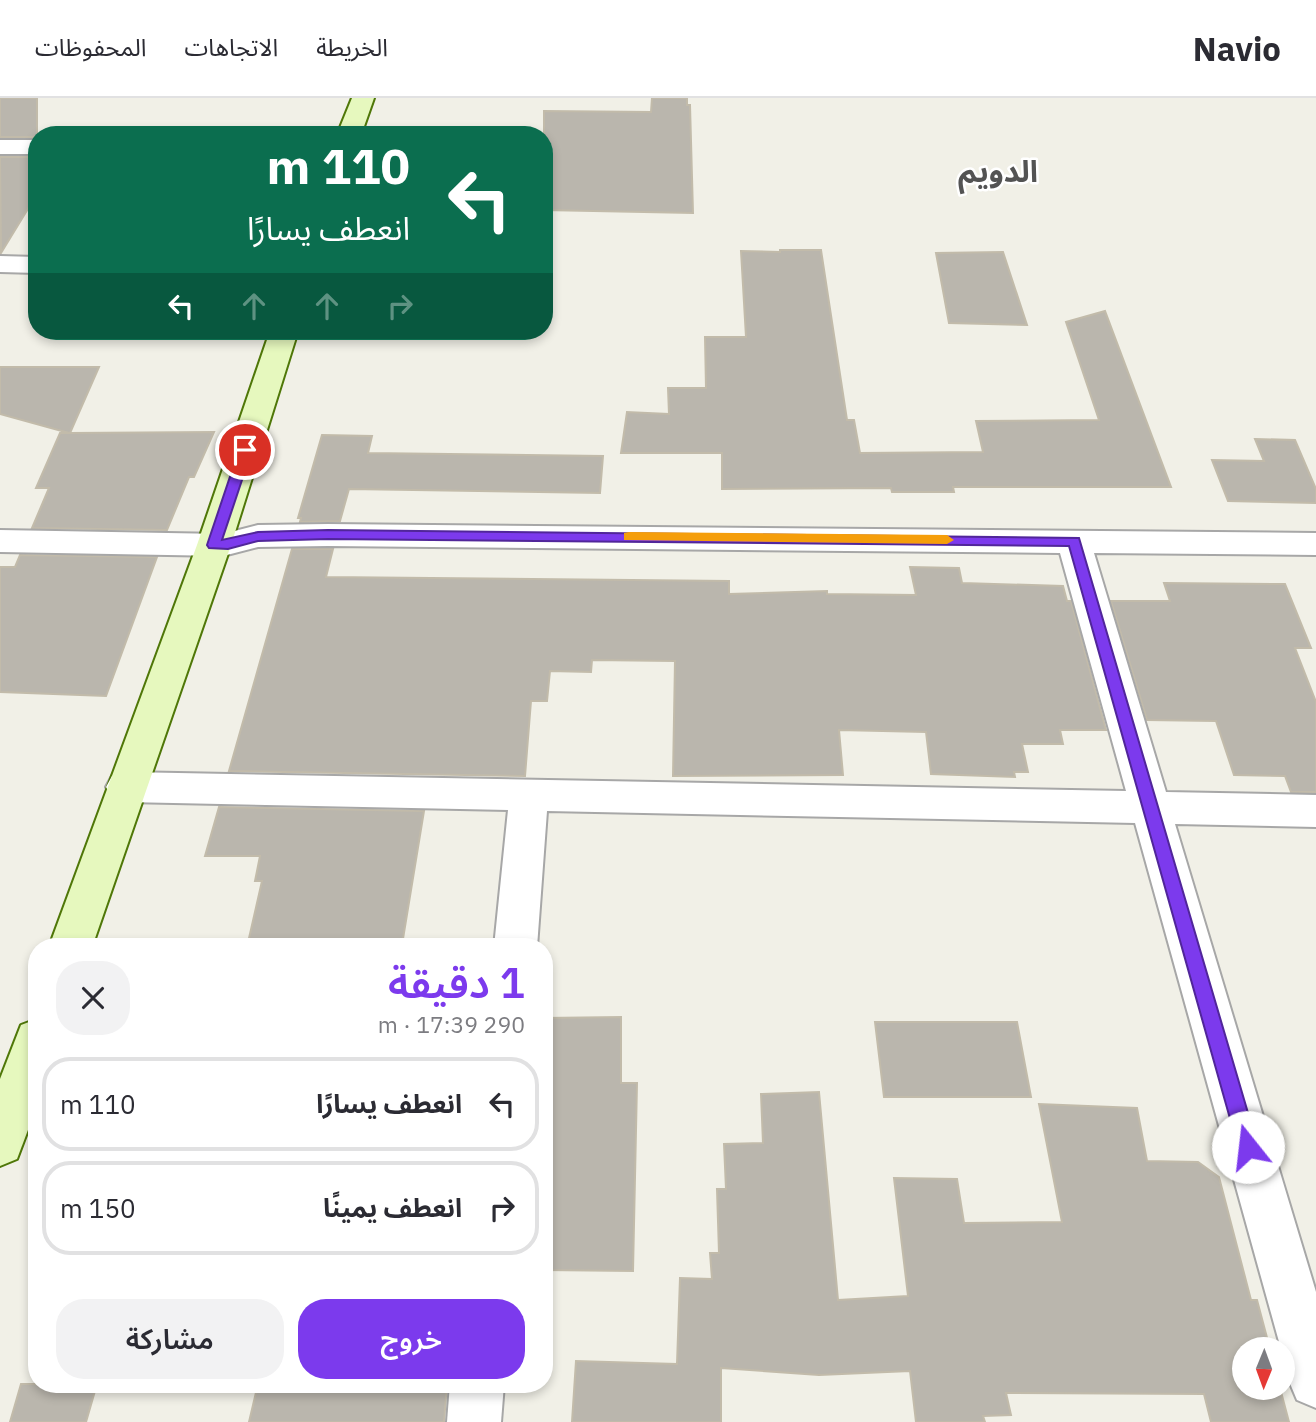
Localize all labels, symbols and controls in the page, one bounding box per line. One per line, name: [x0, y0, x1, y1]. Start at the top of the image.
text: Navio: [1193, 27, 1281, 70]
text: المحفوظات: [35, 31, 146, 63]
text: الاتجاهات: [184, 31, 278, 63]
text: الخريطة: [316, 31, 388, 63]
text: 110 m: [266, 134, 410, 197]
district label: الدويم: [958, 151, 1038, 195]
icon: left: [434, 154, 525, 245]
text: انعطف يسارًا: [247, 207, 410, 249]
icon: left: [162, 287, 200, 325]
icon: ahead: [235, 287, 273, 325]
icon: ahead: [308, 287, 346, 325]
icon: right: [381, 287, 419, 325]
pin: [215, 420, 275, 480]
icon: arrive: [226, 431, 264, 469]
text: 1 دقيقة: [388, 955, 525, 1010]
button: close: [56, 961, 130, 1035]
text: 290 m · 17:39: [378, 1009, 525, 1039]
icon: left: [483, 1085, 521, 1123]
text: انعطف يسارًا: [316, 1086, 462, 1120]
text: 110 m: [60, 1087, 136, 1121]
position arrow: [1211, 1110, 1285, 1184]
icon: right: [483, 1189, 521, 1227]
text: انعطف يمينًا: [323, 1190, 462, 1224]
text: 150 m: [60, 1191, 136, 1225]
button: مشاركة: [56, 1299, 284, 1379]
button: خروج: [298, 1299, 525, 1379]
north arrow: [1232, 1337, 1295, 1400]
map controls: [1232, 1337, 1295, 1400]

